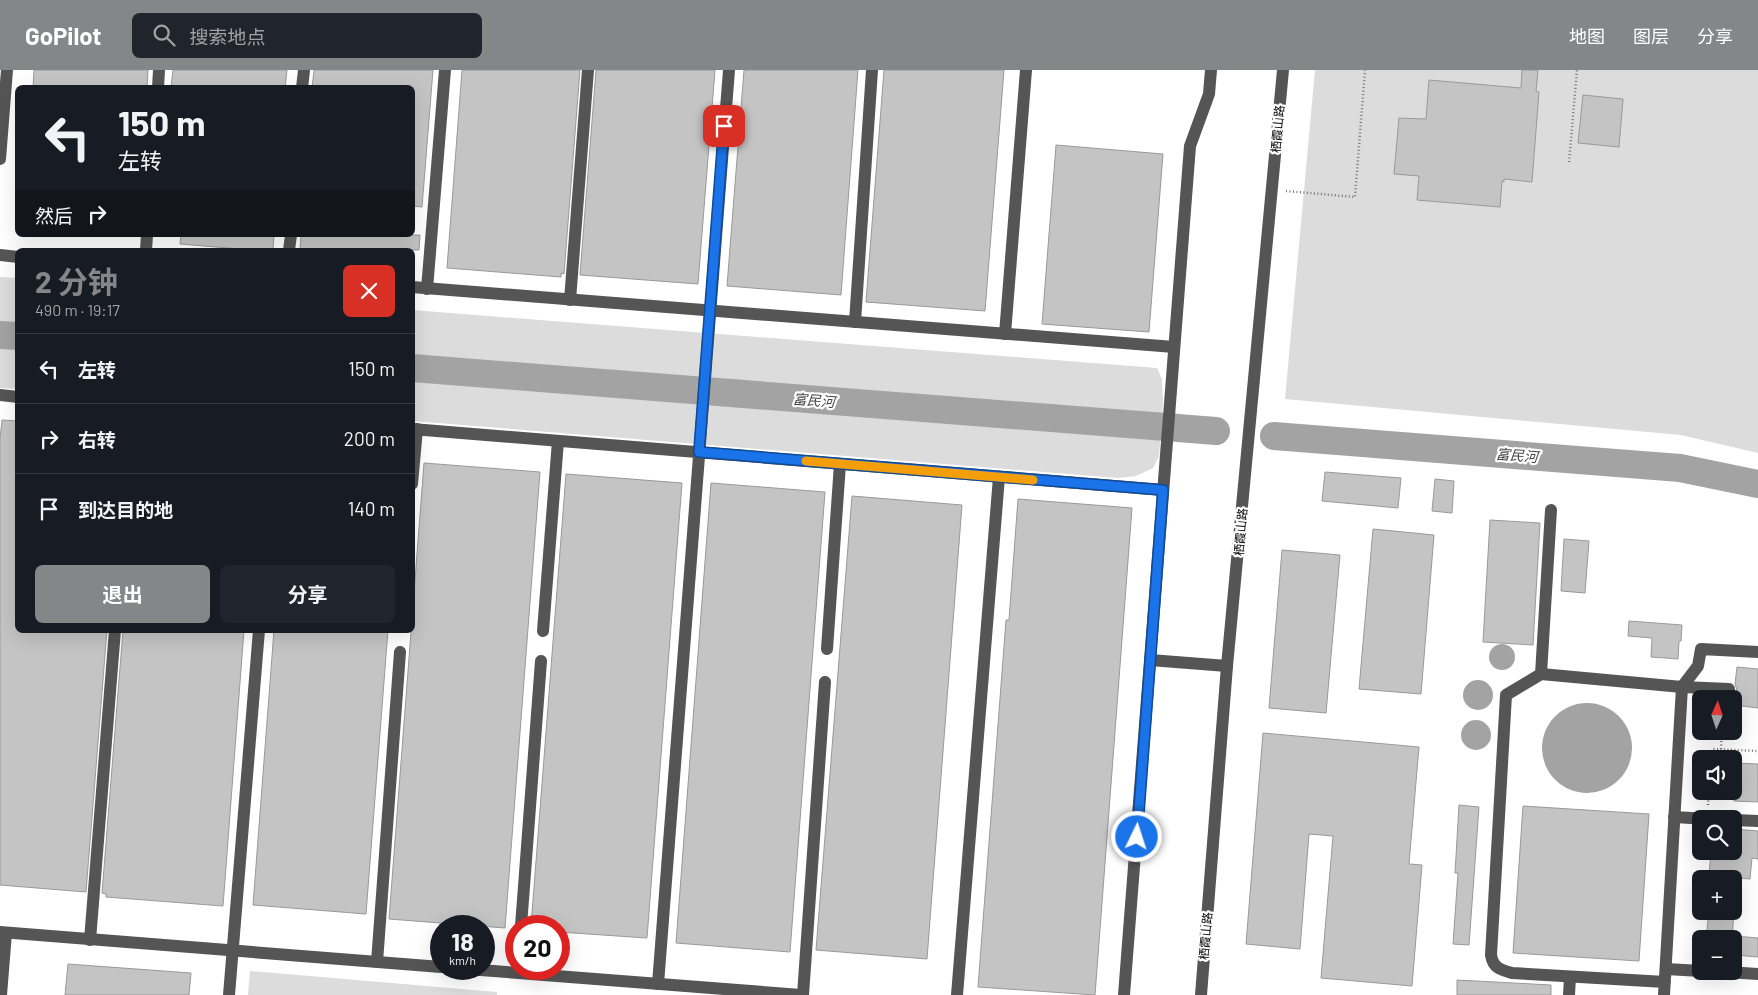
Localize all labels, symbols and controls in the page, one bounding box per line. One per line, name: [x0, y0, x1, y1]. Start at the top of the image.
search box: [132, 13, 482, 58]
text: GoPilot: [25, 21, 102, 50]
icon: search: [150, 21, 178, 49]
text: 搜索地点: [190, 25, 266, 48]
text: 地图: [1569, 25, 1605, 47]
text: 图层: [1633, 25, 1669, 47]
text: 分享: [1697, 25, 1733, 47]
text: 150 m: [118, 101, 205, 143]
street label: 栖霞山路: [1268, 104, 1286, 154]
icon: left: [35, 105, 100, 170]
pin: [703, 105, 745, 147]
icon: arrive: [710, 112, 738, 140]
text: 左转: [118, 147, 162, 173]
icon: right: [83, 200, 111, 228]
text: 然后: [35, 204, 73, 227]
text: 2 分钟: [35, 263, 118, 299]
button: close: [343, 265, 395, 317]
text: 490 m · 19:17: [35, 300, 120, 319]
icon: left: [35, 355, 63, 383]
text: 150 m: [348, 357, 395, 380]
text: 左转: [78, 358, 116, 381]
water label: 富民河: [792, 390, 839, 411]
icon: right: [35, 425, 63, 453]
text: 200 m: [344, 427, 395, 450]
text: 右转: [78, 428, 116, 451]
water label: 富民河: [1495, 445, 1542, 466]
icon: arrive: [35, 495, 63, 523]
text: 140 m: [348, 497, 395, 520]
text: 到达目的地: [78, 498, 173, 521]
street label: 栖霞山路: [1231, 507, 1249, 557]
button: 退出: [35, 565, 210, 623]
button: 分享: [220, 565, 395, 623]
north arrow: [1692, 690, 1742, 740]
map controls: [1692, 690, 1742, 980]
button: sound: [1692, 750, 1742, 800]
position arrow: [1110, 810, 1162, 862]
button: search: [1692, 810, 1742, 860]
button: +: [1692, 870, 1742, 920]
street label: 栖霞山路: [1196, 911, 1214, 961]
speed limit sign: 20: [505, 915, 570, 980]
text: 18: [451, 926, 474, 956]
button: −: [1692, 930, 1742, 980]
text: km/h: [449, 953, 476, 967]

